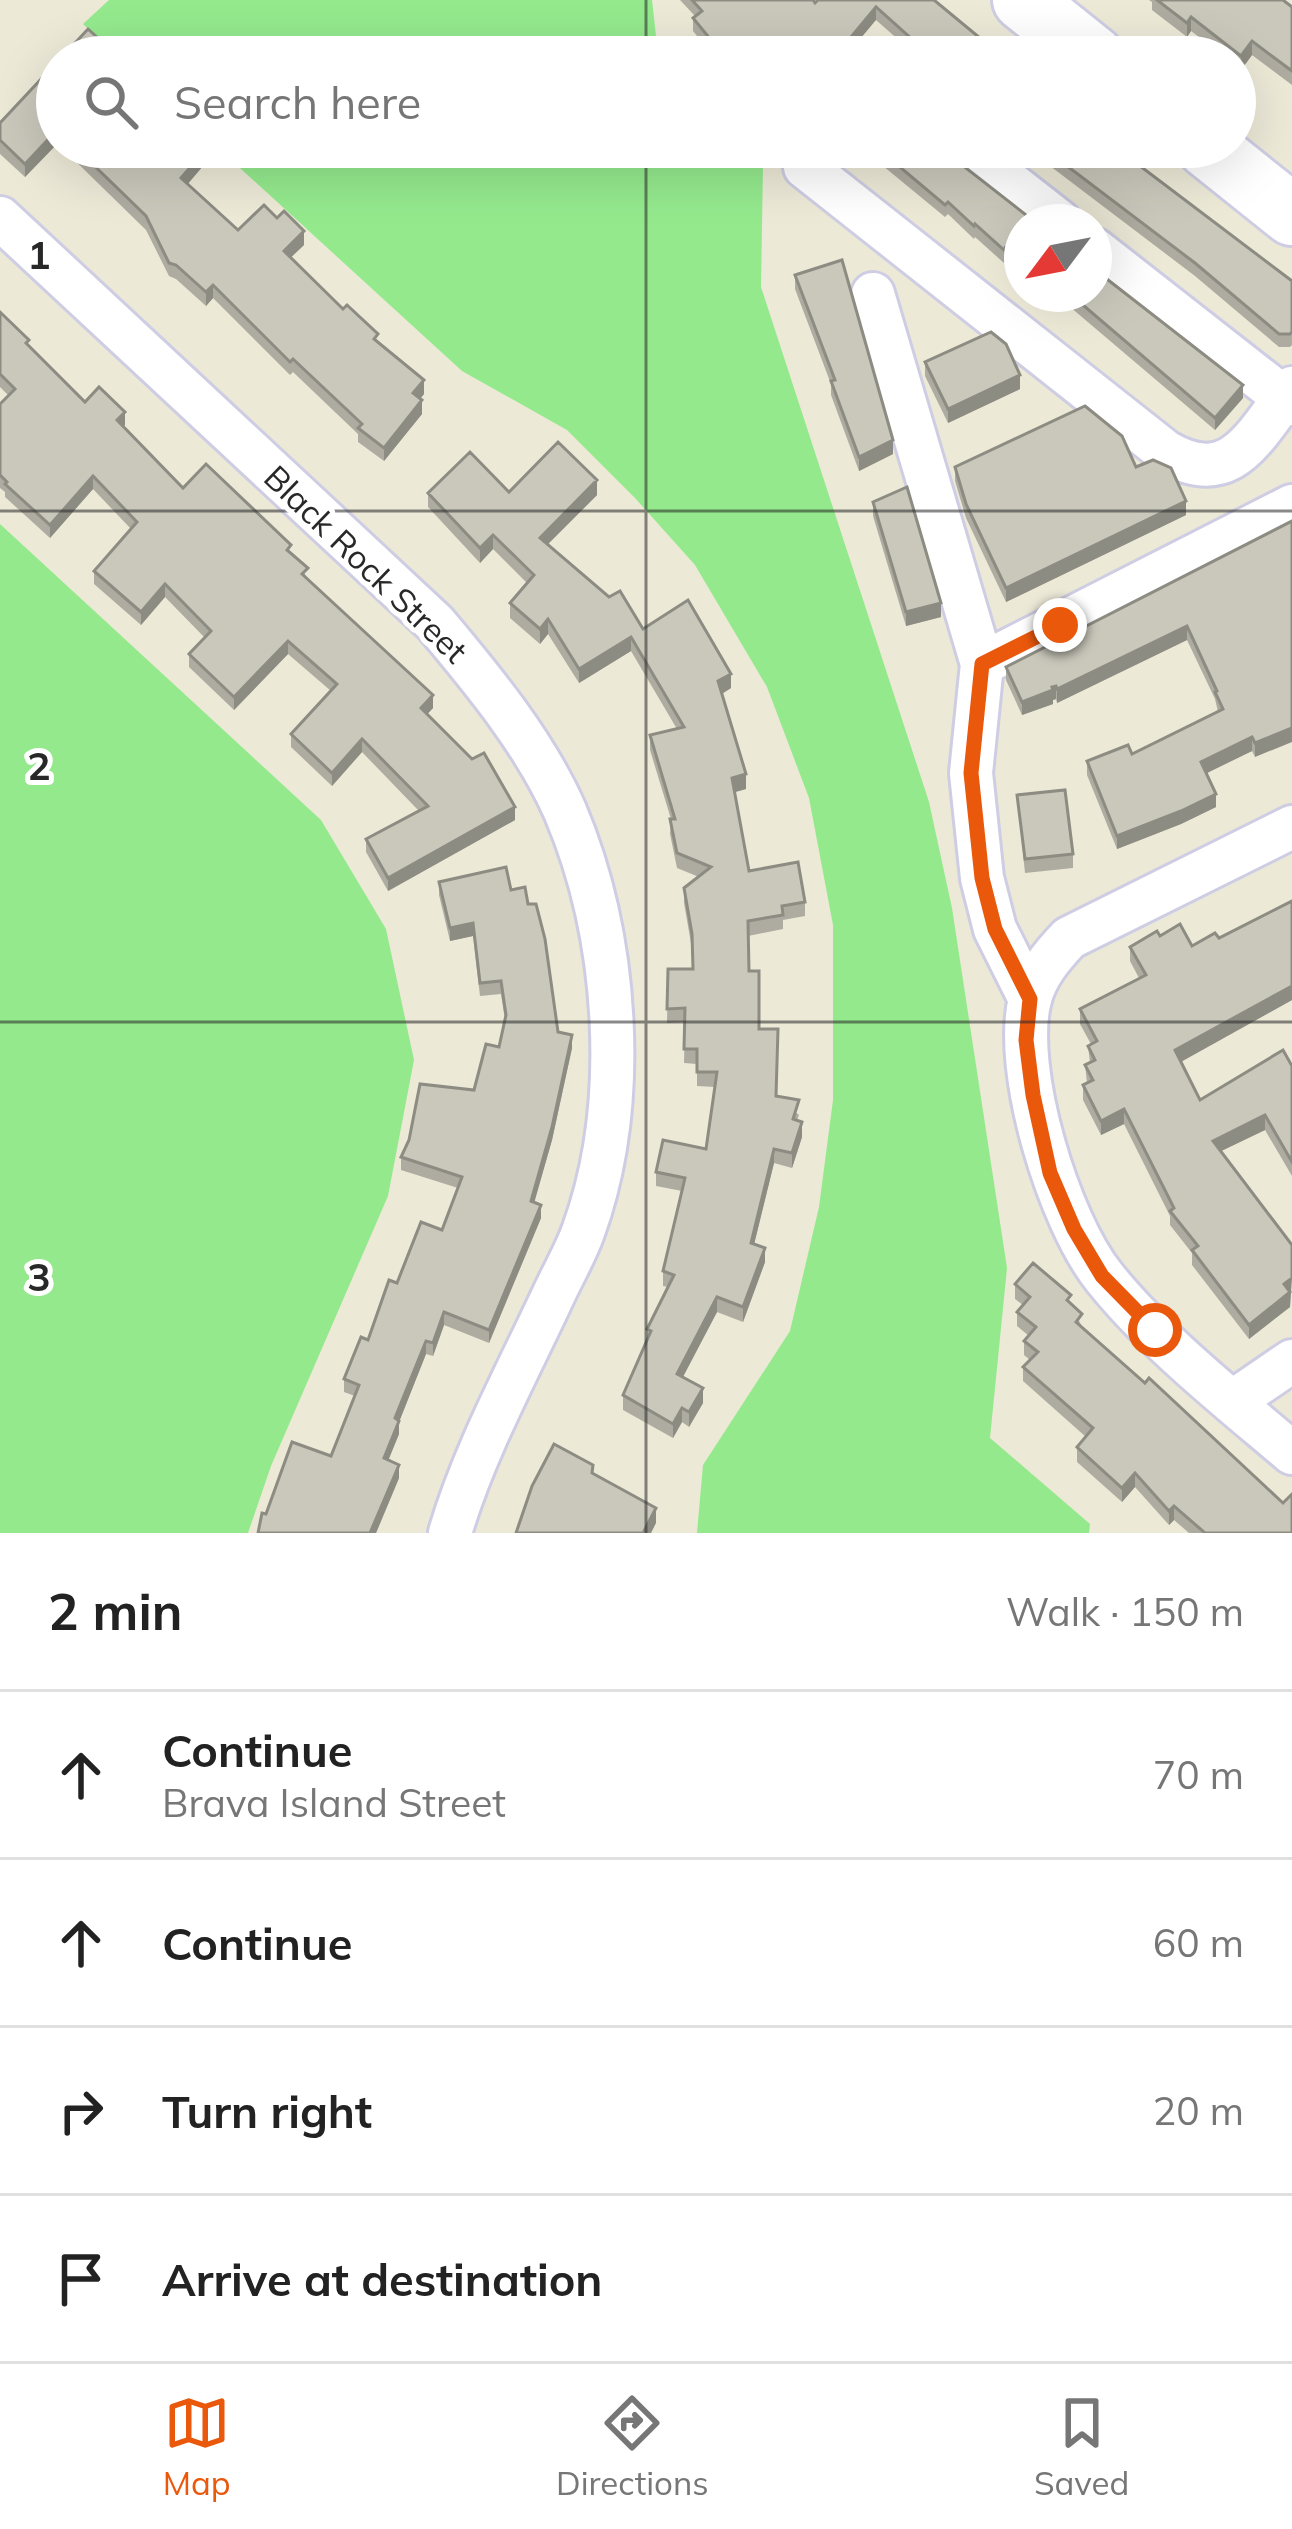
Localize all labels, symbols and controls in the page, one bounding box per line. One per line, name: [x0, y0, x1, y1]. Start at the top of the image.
search box: [36, 36, 1256, 168]
icon: search: [78, 69, 144, 135]
text: Search here: [174, 74, 421, 130]
north arrow: [1004, 204, 1112, 312]
text: 1: [27, 230, 51, 279]
street label: Black Rock Street: [256, 456, 476, 671]
route end: [1033, 598, 1087, 652]
text: 2: [27, 741, 51, 790]
text: 3: [27, 1252, 51, 1301]
route start: [1128, 1303, 1182, 1357]
text: 2 min: [48, 1579, 183, 1643]
text: Walk · 150 m: [1006, 1587, 1244, 1636]
text: Continue: [162, 1722, 352, 1778]
icon: ahead: [48, 1742, 114, 1808]
text: 70 m: [1153, 1750, 1244, 1799]
text: Brava Island Street: [162, 1778, 506, 1827]
icon: ahead: [48, 1910, 114, 1976]
text: Continue: [162, 1915, 352, 1971]
text: 60 m: [1153, 1918, 1244, 1967]
icon: right: [48, 2078, 114, 2144]
text: Turn right: [162, 2083, 372, 2139]
text: 20 m: [1153, 2086, 1244, 2135]
icon: arrive: [48, 2246, 114, 2312]
text: Arrive at destination: [162, 2251, 602, 2307]
tab: Map: [163, 2390, 231, 2503]
tab: Directions: [556, 2390, 709, 2503]
tab: Saved: [1034, 2390, 1129, 2503]

